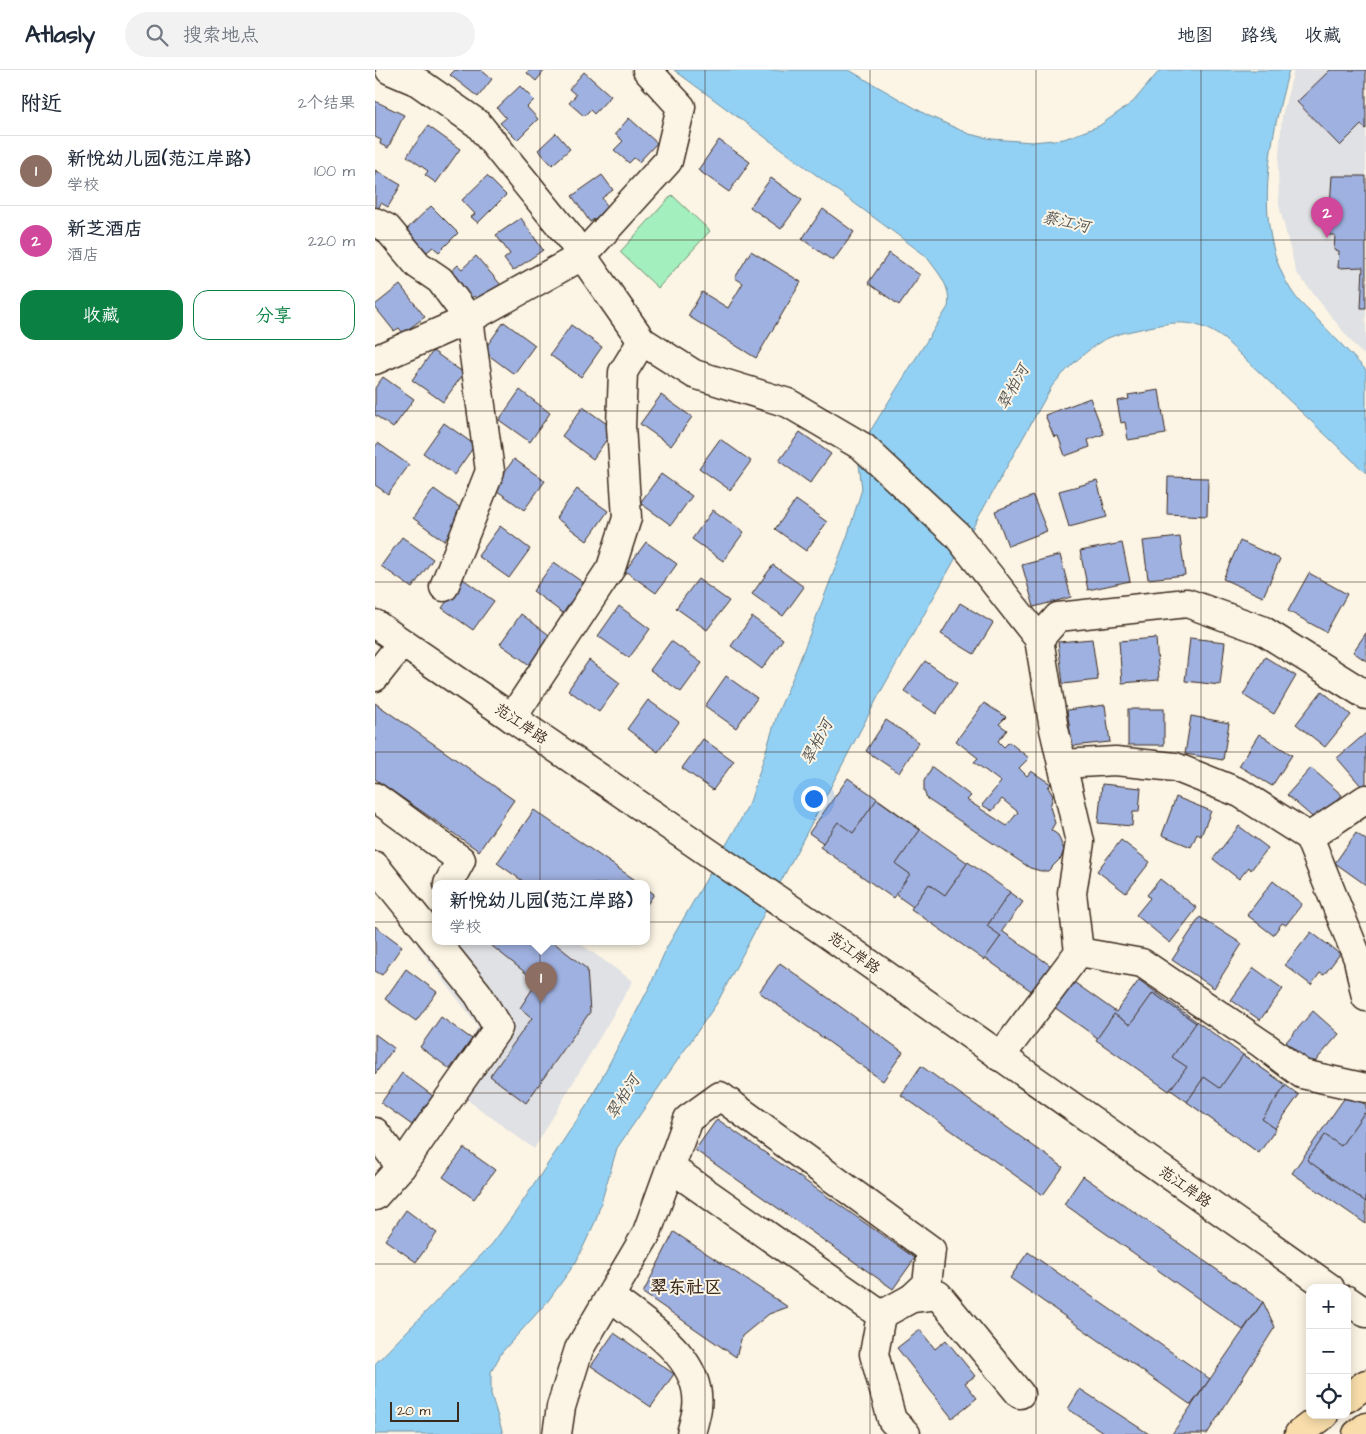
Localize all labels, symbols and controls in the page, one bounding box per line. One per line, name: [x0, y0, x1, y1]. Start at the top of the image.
search box: [125, 12, 475, 57]
text: Atlasly: [25, 18, 95, 52]
icon: search: [143, 21, 171, 49]
text: 搜索地点: [183, 22, 259, 49]
text: 地图: [1177, 23, 1213, 48]
text: 路线: [1241, 23, 1277, 48]
text: 收藏: [1305, 23, 1341, 48]
text: 附近: [20, 89, 62, 118]
text: 2个结果: [298, 92, 355, 114]
text: 新悦幼儿园(范江岸路): [67, 146, 250, 173]
text: 1: [35, 160, 37, 182]
text: 100 m: [314, 160, 355, 182]
text: 学校: [67, 174, 99, 196]
pin: 2: [1311, 197, 1343, 238]
water label: 蔡江河: [1040, 206, 1095, 239]
text: 新芝酒店: [67, 216, 143, 243]
text: 2: [31, 230, 41, 252]
text: 220 m: [308, 230, 355, 252]
text: 酒店: [67, 244, 99, 266]
button: 收藏: [20, 290, 183, 340]
button: 分享: [193, 290, 355, 340]
water label: 翠柏河: [992, 358, 1036, 413]
street label: 范江岸路: [490, 699, 552, 749]
water label: 翠柏河: [796, 713, 839, 768]
your location: [801, 786, 827, 812]
popup: [432, 880, 650, 945]
text: 新悦幼儿园(范江岸路): [449, 888, 633, 915]
text: 学校: [449, 916, 481, 938]
street label: 范江岸路: [824, 927, 884, 979]
pin: 1: [525, 962, 557, 1003]
water label: 翠柏河: [601, 1068, 647, 1123]
street label: 范江岸路: [1154, 1161, 1216, 1213]
district label: 翠东社区: [650, 1275, 722, 1300]
map controls: [1306, 1284, 1351, 1419]
button: +: [1306, 1284, 1351, 1329]
button: −: [1306, 1329, 1351, 1374]
button: locate: [1306, 1374, 1351, 1419]
scale bar: [390, 1399, 459, 1422]
text: 20 m: [397, 1401, 430, 1421]

